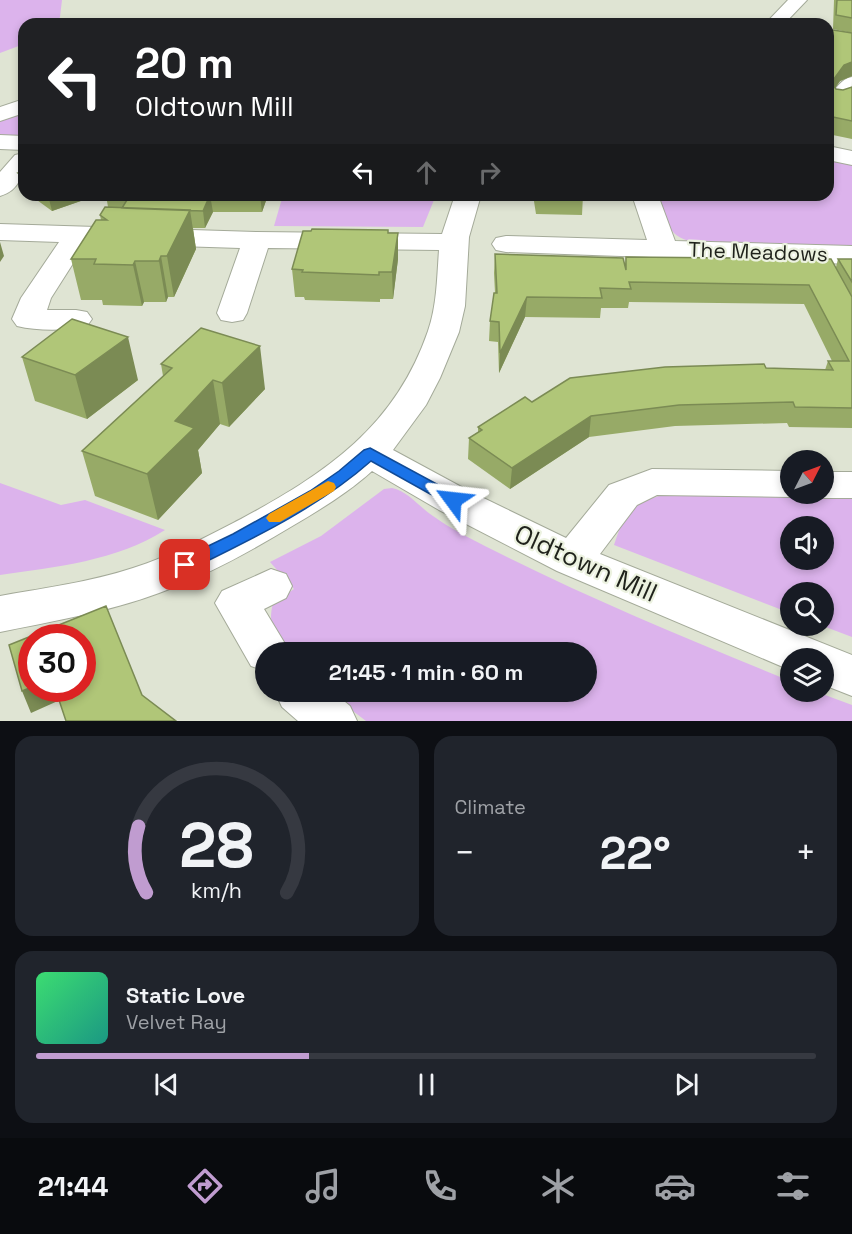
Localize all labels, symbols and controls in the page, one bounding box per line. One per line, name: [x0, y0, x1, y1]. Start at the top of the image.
text: 20 m: [135, 37, 234, 90]
icon: left: [36, 42, 114, 120]
text: Oldtown Mill: [135, 89, 294, 124]
icon: left: [347, 156, 380, 189]
icon: ahead: [410, 156, 443, 189]
icon: right: [473, 156, 506, 189]
street label: The Meadows: [688, 236, 828, 267]
north arrow: [780, 450, 834, 504]
map controls: [780, 450, 834, 702]
position arrow: [421, 468, 485, 532]
street label: Oldtown Mill: [509, 516, 663, 610]
button: sound: [780, 516, 834, 570]
pin: [159, 539, 210, 590]
icon: arrive: [168, 548, 201, 581]
button: search: [780, 582, 834, 636]
speed limit sign: 30: [18, 624, 96, 702]
button: layers: [780, 648, 834, 702]
text: 21:45 · 1 min · 60 m: [329, 658, 523, 686]
text: Climate: [455, 794, 526, 820]
text: 28: [179, 806, 254, 885]
text: 22°: [600, 825, 671, 882]
text: −: [455, 832, 475, 874]
text: +: [796, 832, 816, 874]
text: km/h: [191, 877, 242, 904]
text: Static Love: [126, 981, 245, 1009]
text: Velvet Ray: [126, 1009, 227, 1035]
icon: previous: [150, 1068, 183, 1101]
icon: pause: [410, 1068, 443, 1101]
icon: next: [670, 1068, 703, 1101]
icon: directions: [184, 1165, 226, 1207]
icon: music: [302, 1165, 344, 1207]
icon: phone: [419, 1165, 461, 1207]
icon: climate: [537, 1165, 579, 1207]
icon: car: [654, 1165, 696, 1207]
icon: filters: [772, 1165, 814, 1207]
text: 21:44: [38, 1169, 108, 1204]

